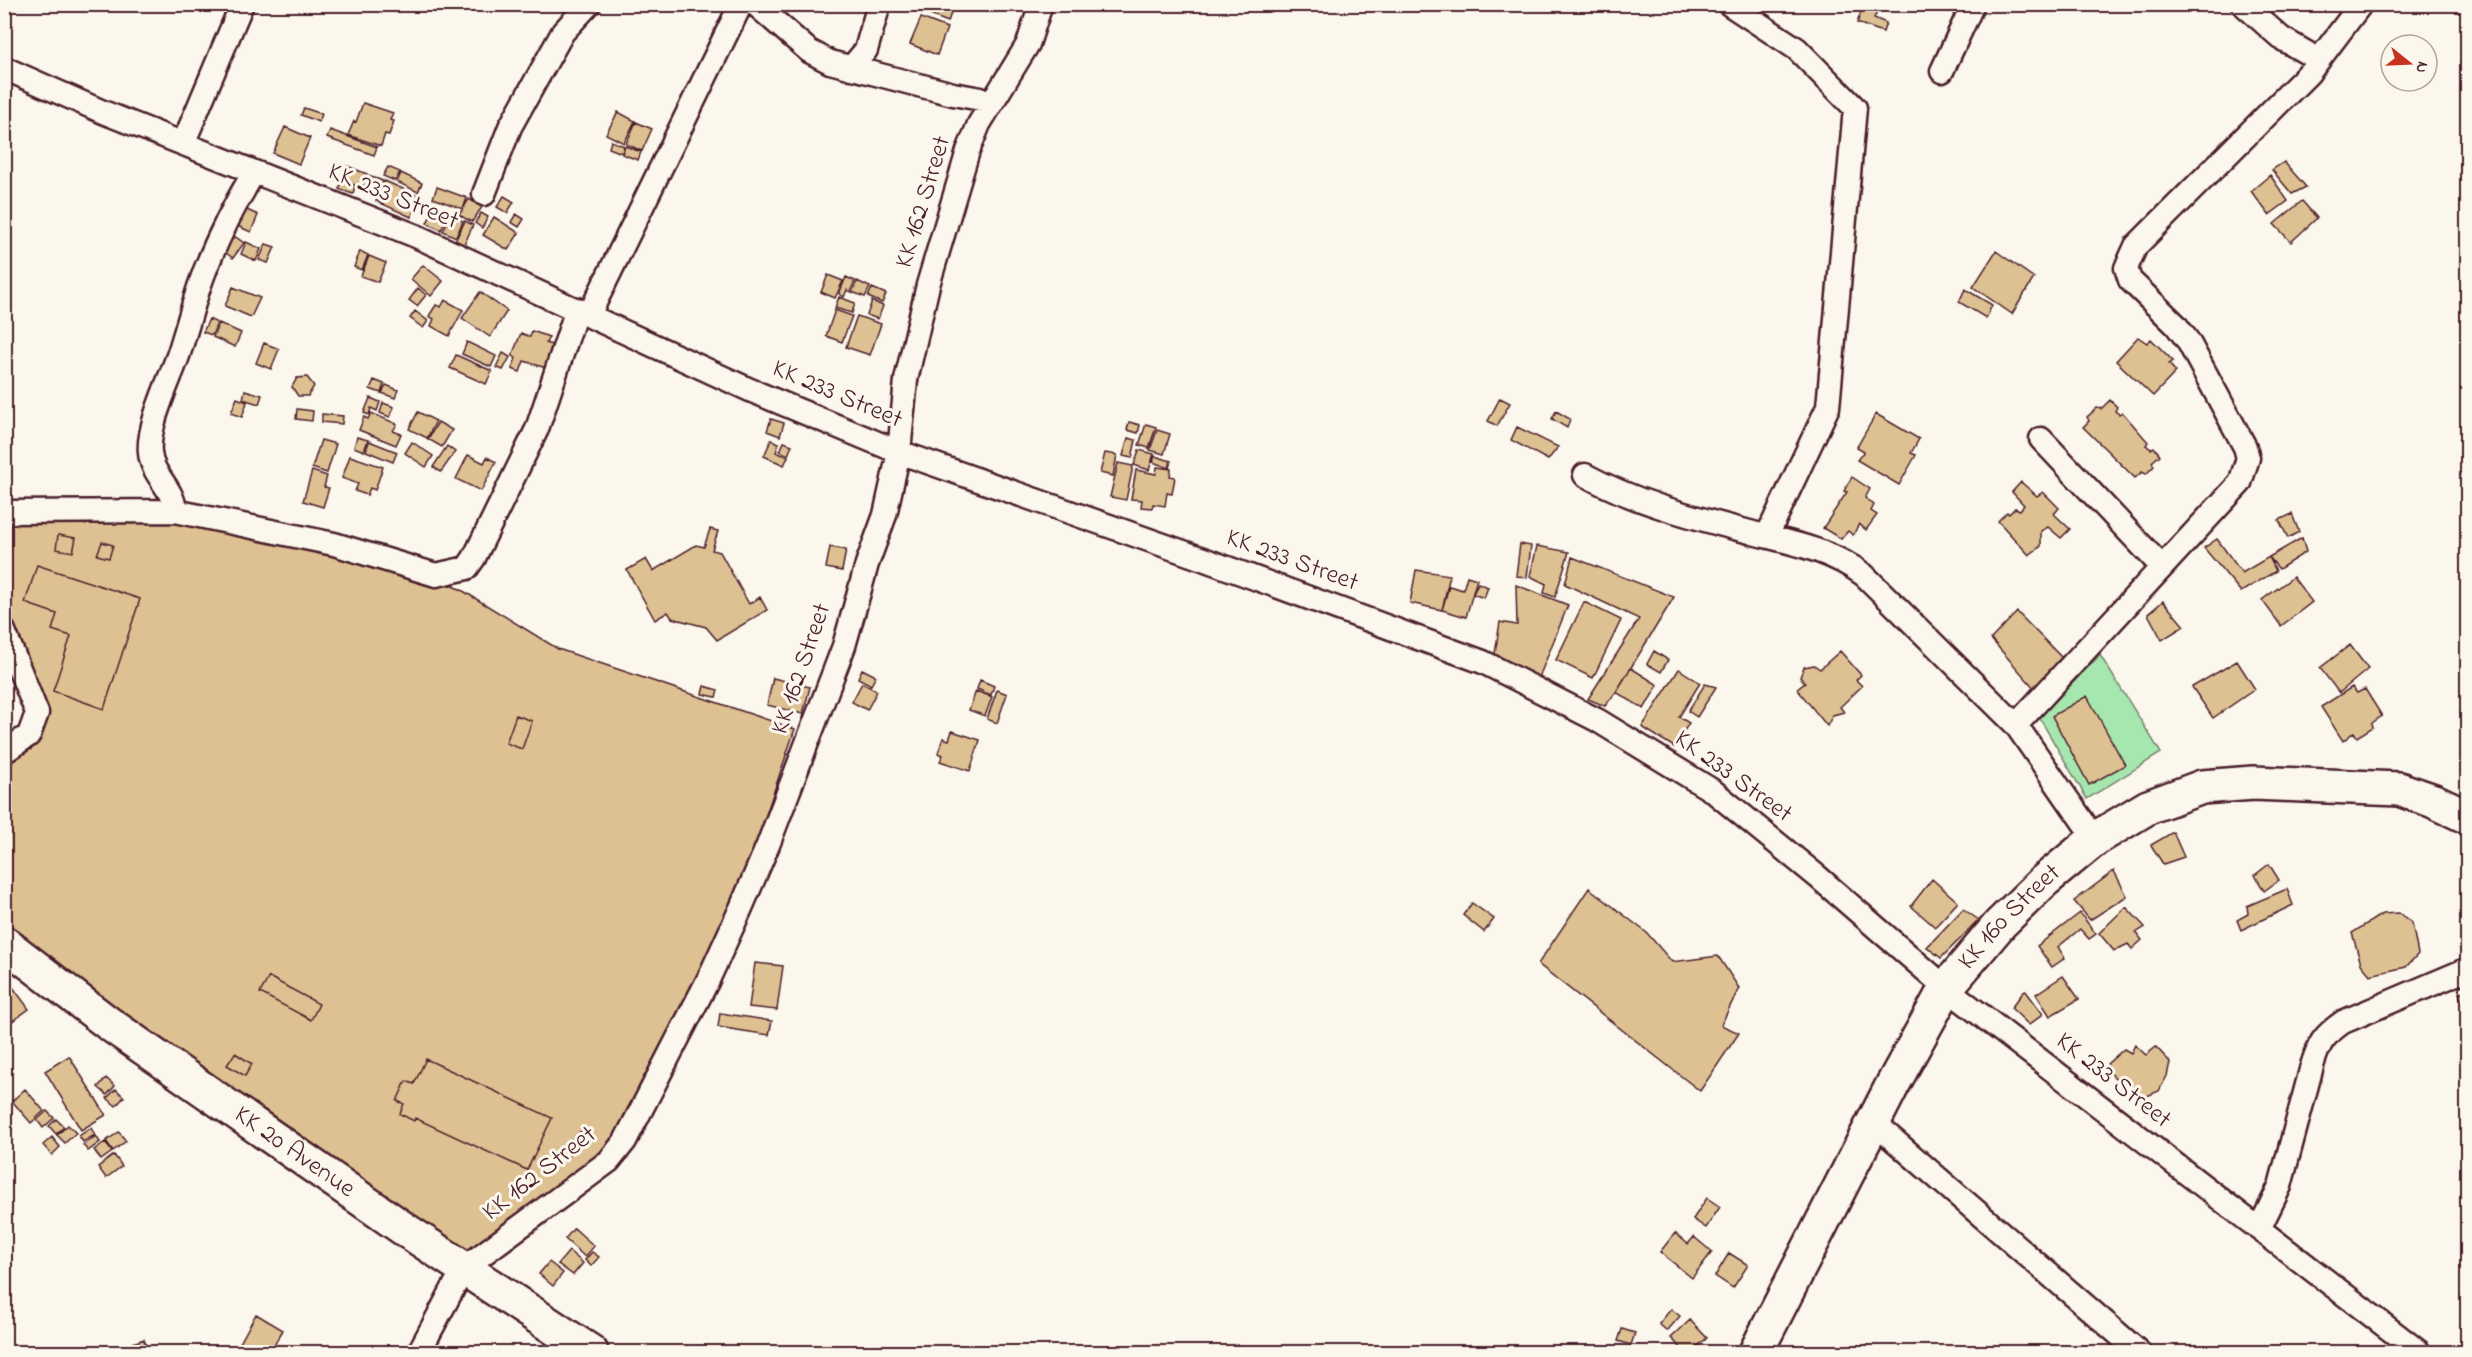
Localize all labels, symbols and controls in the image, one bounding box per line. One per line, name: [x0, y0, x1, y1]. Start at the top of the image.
north arrow: [2379, 33, 2439, 93]
text: N: [2408, 58, 2434, 76]
street label: KK 162 Street: [886, 131, 962, 273]
street label: KK 233 Street: [322, 154, 464, 241]
street label: KK 233 Street: [766, 351, 908, 440]
street label: KK 233 Street: [1221, 520, 1364, 603]
street label: KK 162 Street: [762, 598, 842, 740]
street label: KK 233 Street: [1666, 721, 1800, 833]
street label: KK 160 Street: [1950, 855, 2070, 979]
street label: KK 233 Street: [2047, 1024, 2179, 1139]
street label: KK 20 Avenue: [226, 1097, 363, 1208]
street label: KK 162 Street: [475, 1117, 606, 1231]

